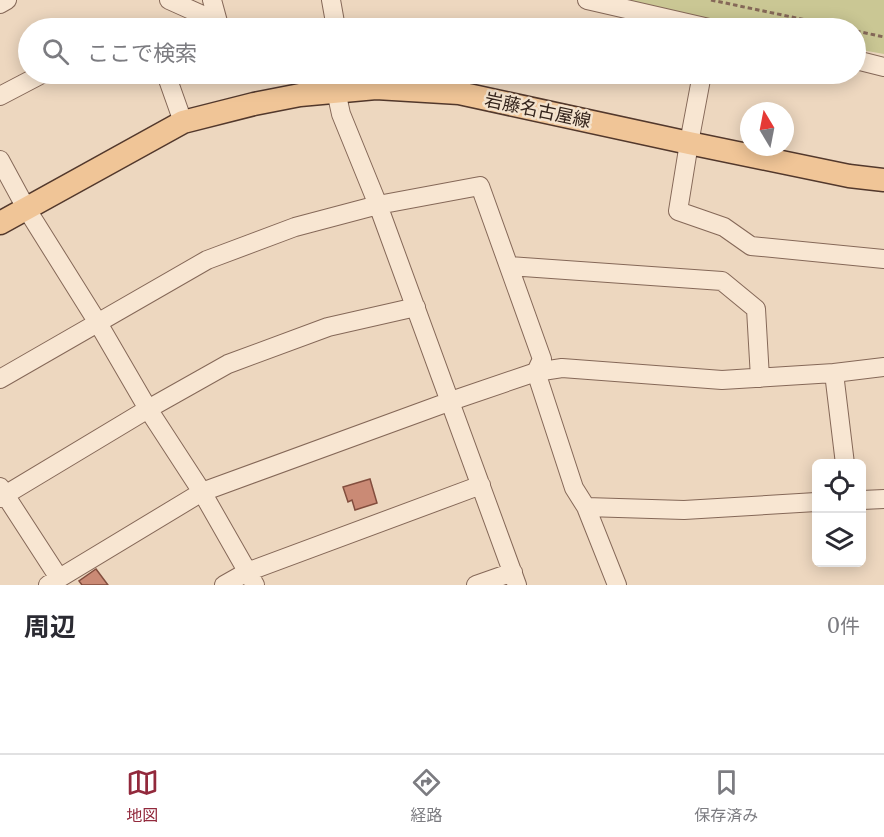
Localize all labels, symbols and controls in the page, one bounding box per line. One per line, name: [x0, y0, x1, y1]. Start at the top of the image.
search box: [18, 18, 866, 84]
icon: search: [39, 35, 72, 68]
text: ここで検索: [87, 39, 197, 67]
street label: 岩藤名古屋線: [483, 88, 593, 132]
north arrow: [740, 102, 794, 156]
map controls: [812, 459, 866, 567]
button: locate: [812, 459, 866, 513]
button: layers: [812, 513, 866, 567]
text: 周辺: [24, 610, 76, 643]
text: 0件: [827, 613, 860, 638]
tab: 地図: [126, 766, 159, 826]
tab: 経路: [410, 766, 443, 826]
tab: 保存済み: [694, 766, 758, 826]

